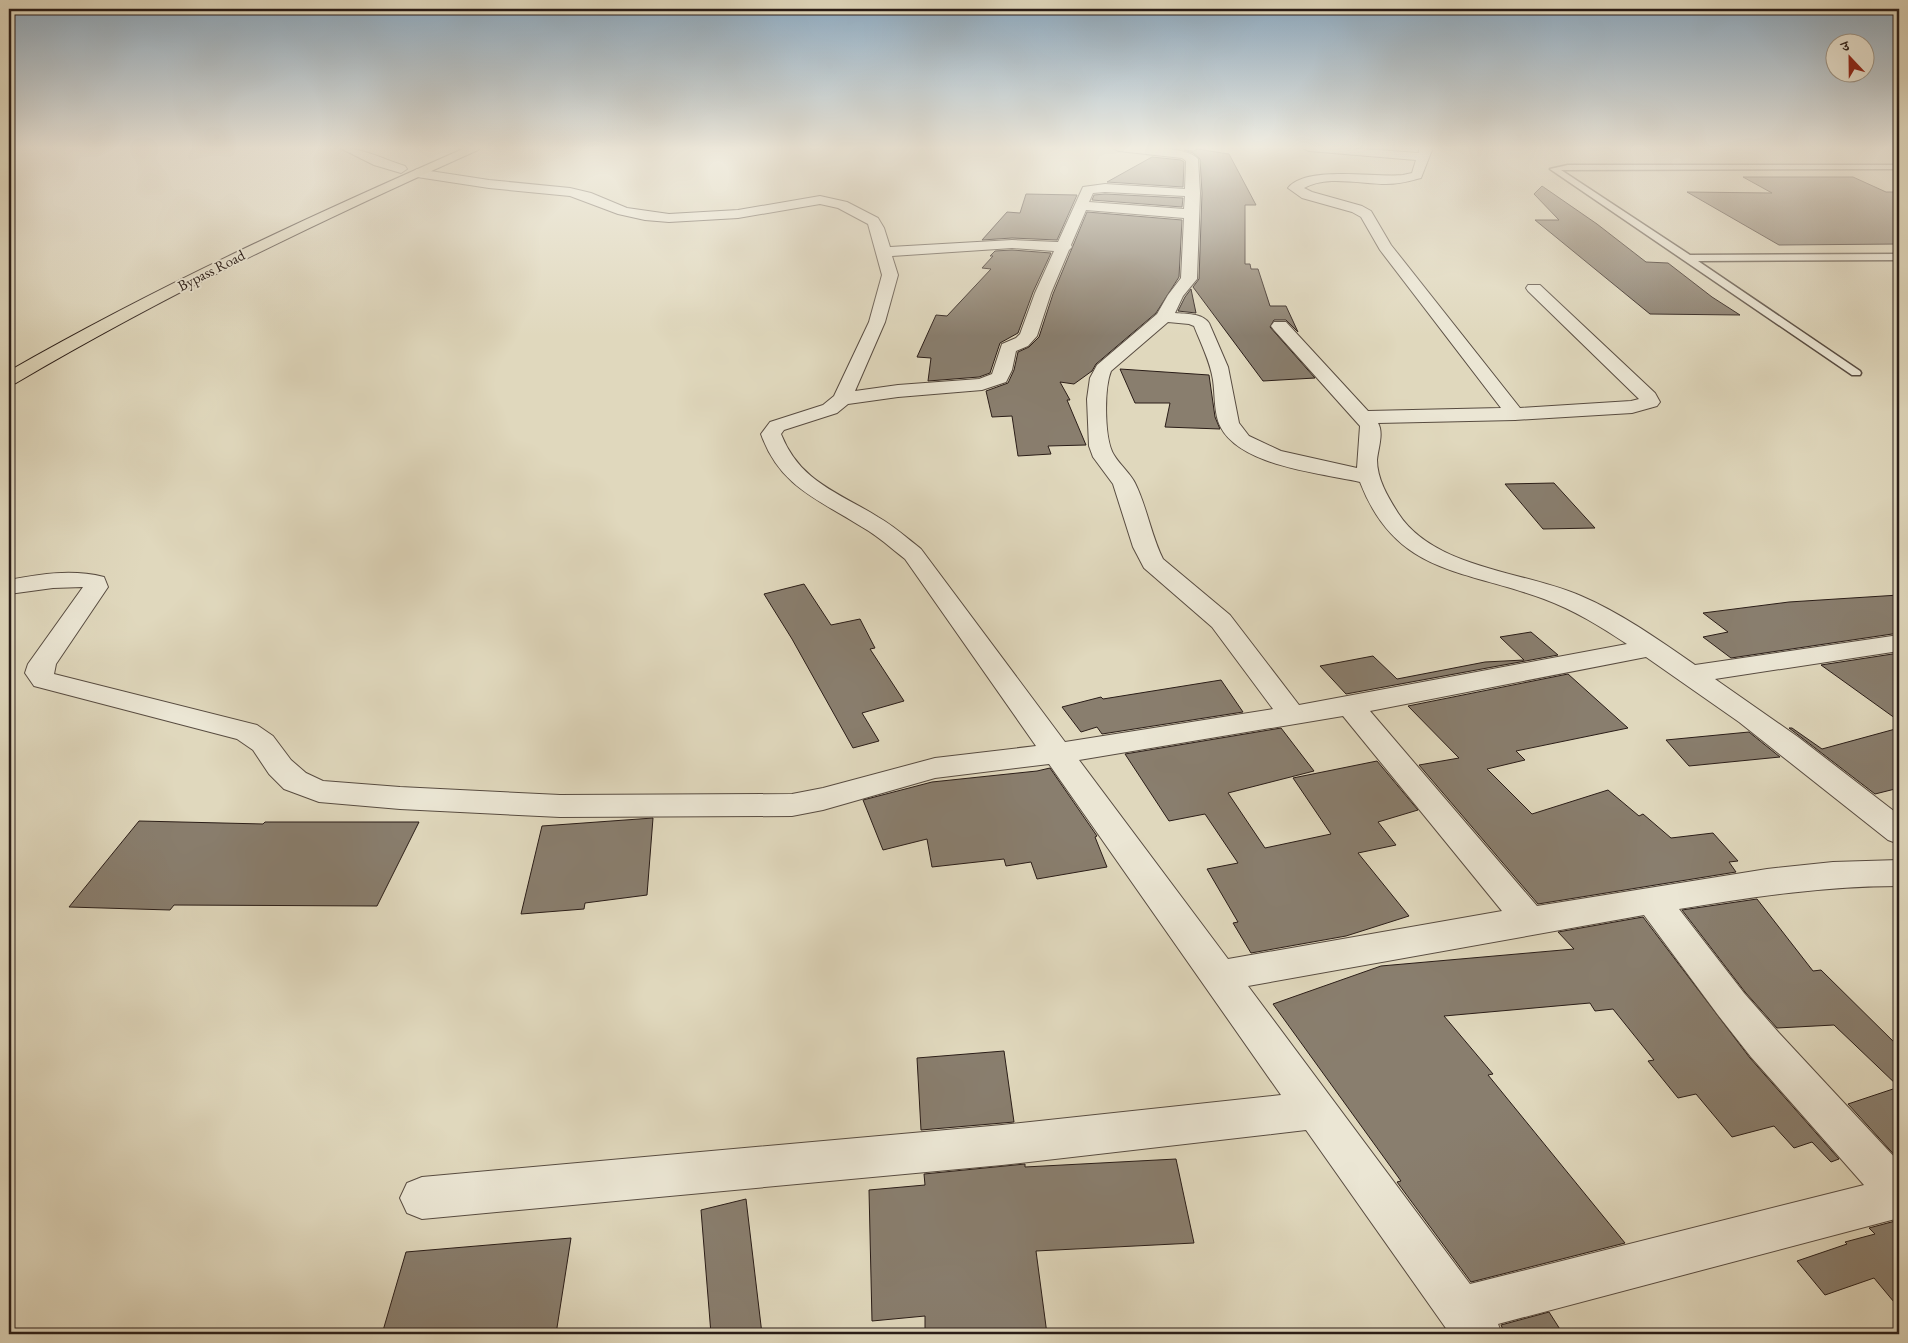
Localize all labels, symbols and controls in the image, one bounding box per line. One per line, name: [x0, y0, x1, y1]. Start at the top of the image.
north arrow: [1826, 32, 1876, 82]
text: उ: [1838, 36, 1853, 56]
street label: Bypass Road: [174, 245, 248, 295]

